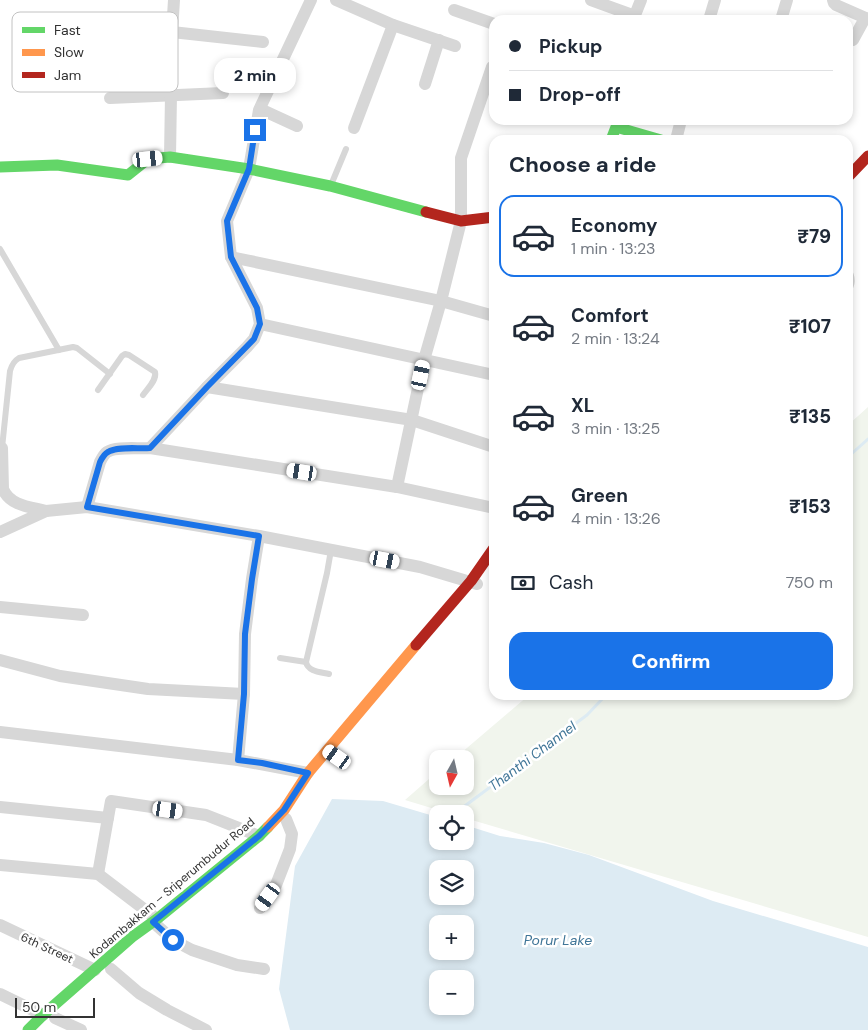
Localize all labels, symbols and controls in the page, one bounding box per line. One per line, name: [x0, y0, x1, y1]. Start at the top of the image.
legend: [12, 12, 178, 92]
text: Fast: [54, 21, 81, 39]
text: Pickup: [539, 34, 603, 59]
text: Slow: [54, 43, 84, 61]
callout: 2 min: [214, 58, 296, 92]
text: 2 min: [234, 65, 276, 86]
text: Jam: [54, 66, 81, 84]
text: Drop-off: [539, 82, 621, 107]
route end: [244, 119, 266, 141]
car: [132, 150, 163, 168]
text: Choose a ride: [509, 150, 657, 179]
text: Economy: [571, 213, 658, 238]
icon: car: [511, 214, 556, 259]
text: ₹79: [797, 224, 831, 249]
text: 1 min · 13:23: [571, 238, 656, 259]
text: Comfort: [571, 303, 649, 328]
icon: car: [511, 304, 556, 349]
text: ₹107: [789, 314, 831, 339]
text: 2 min · 13:24: [571, 328, 660, 349]
car: [410, 359, 431, 391]
text: XL: [571, 393, 594, 418]
icon: car: [511, 394, 556, 439]
text: ₹135: [789, 404, 831, 429]
text: 3 min · 13:25: [571, 418, 660, 439]
car: [286, 462, 317, 482]
text: Green: [571, 483, 628, 508]
icon: car: [511, 484, 556, 529]
text: ₹153: [789, 494, 831, 519]
text: 4 min · 13:26: [571, 508, 661, 529]
car: [368, 550, 401, 570]
icon: cash: [509, 569, 537, 597]
text: Cash: [549, 570, 593, 595]
text: 750 m: [786, 572, 833, 593]
button: Confirm: [509, 632, 833, 690]
water label: Thanthi Channel: [484, 717, 580, 795]
car: [320, 742, 353, 772]
north arrow: [429, 750, 474, 795]
map controls: [429, 750, 474, 1015]
car: [152, 800, 183, 820]
button: locate: [429, 805, 474, 850]
street label: Kodambakkam – Sriperumbudur Road: [86, 814, 258, 962]
button: layers: [429, 860, 474, 905]
car: [253, 880, 282, 914]
button: +: [429, 915, 474, 960]
street label: 6th Street: [18, 929, 76, 967]
route start: [162, 929, 184, 951]
water label: Porur Lake: [524, 931, 592, 949]
button: −: [429, 970, 474, 1015]
scale bar: [15, 995, 95, 1018]
text: 50 m: [22, 998, 56, 1016]

